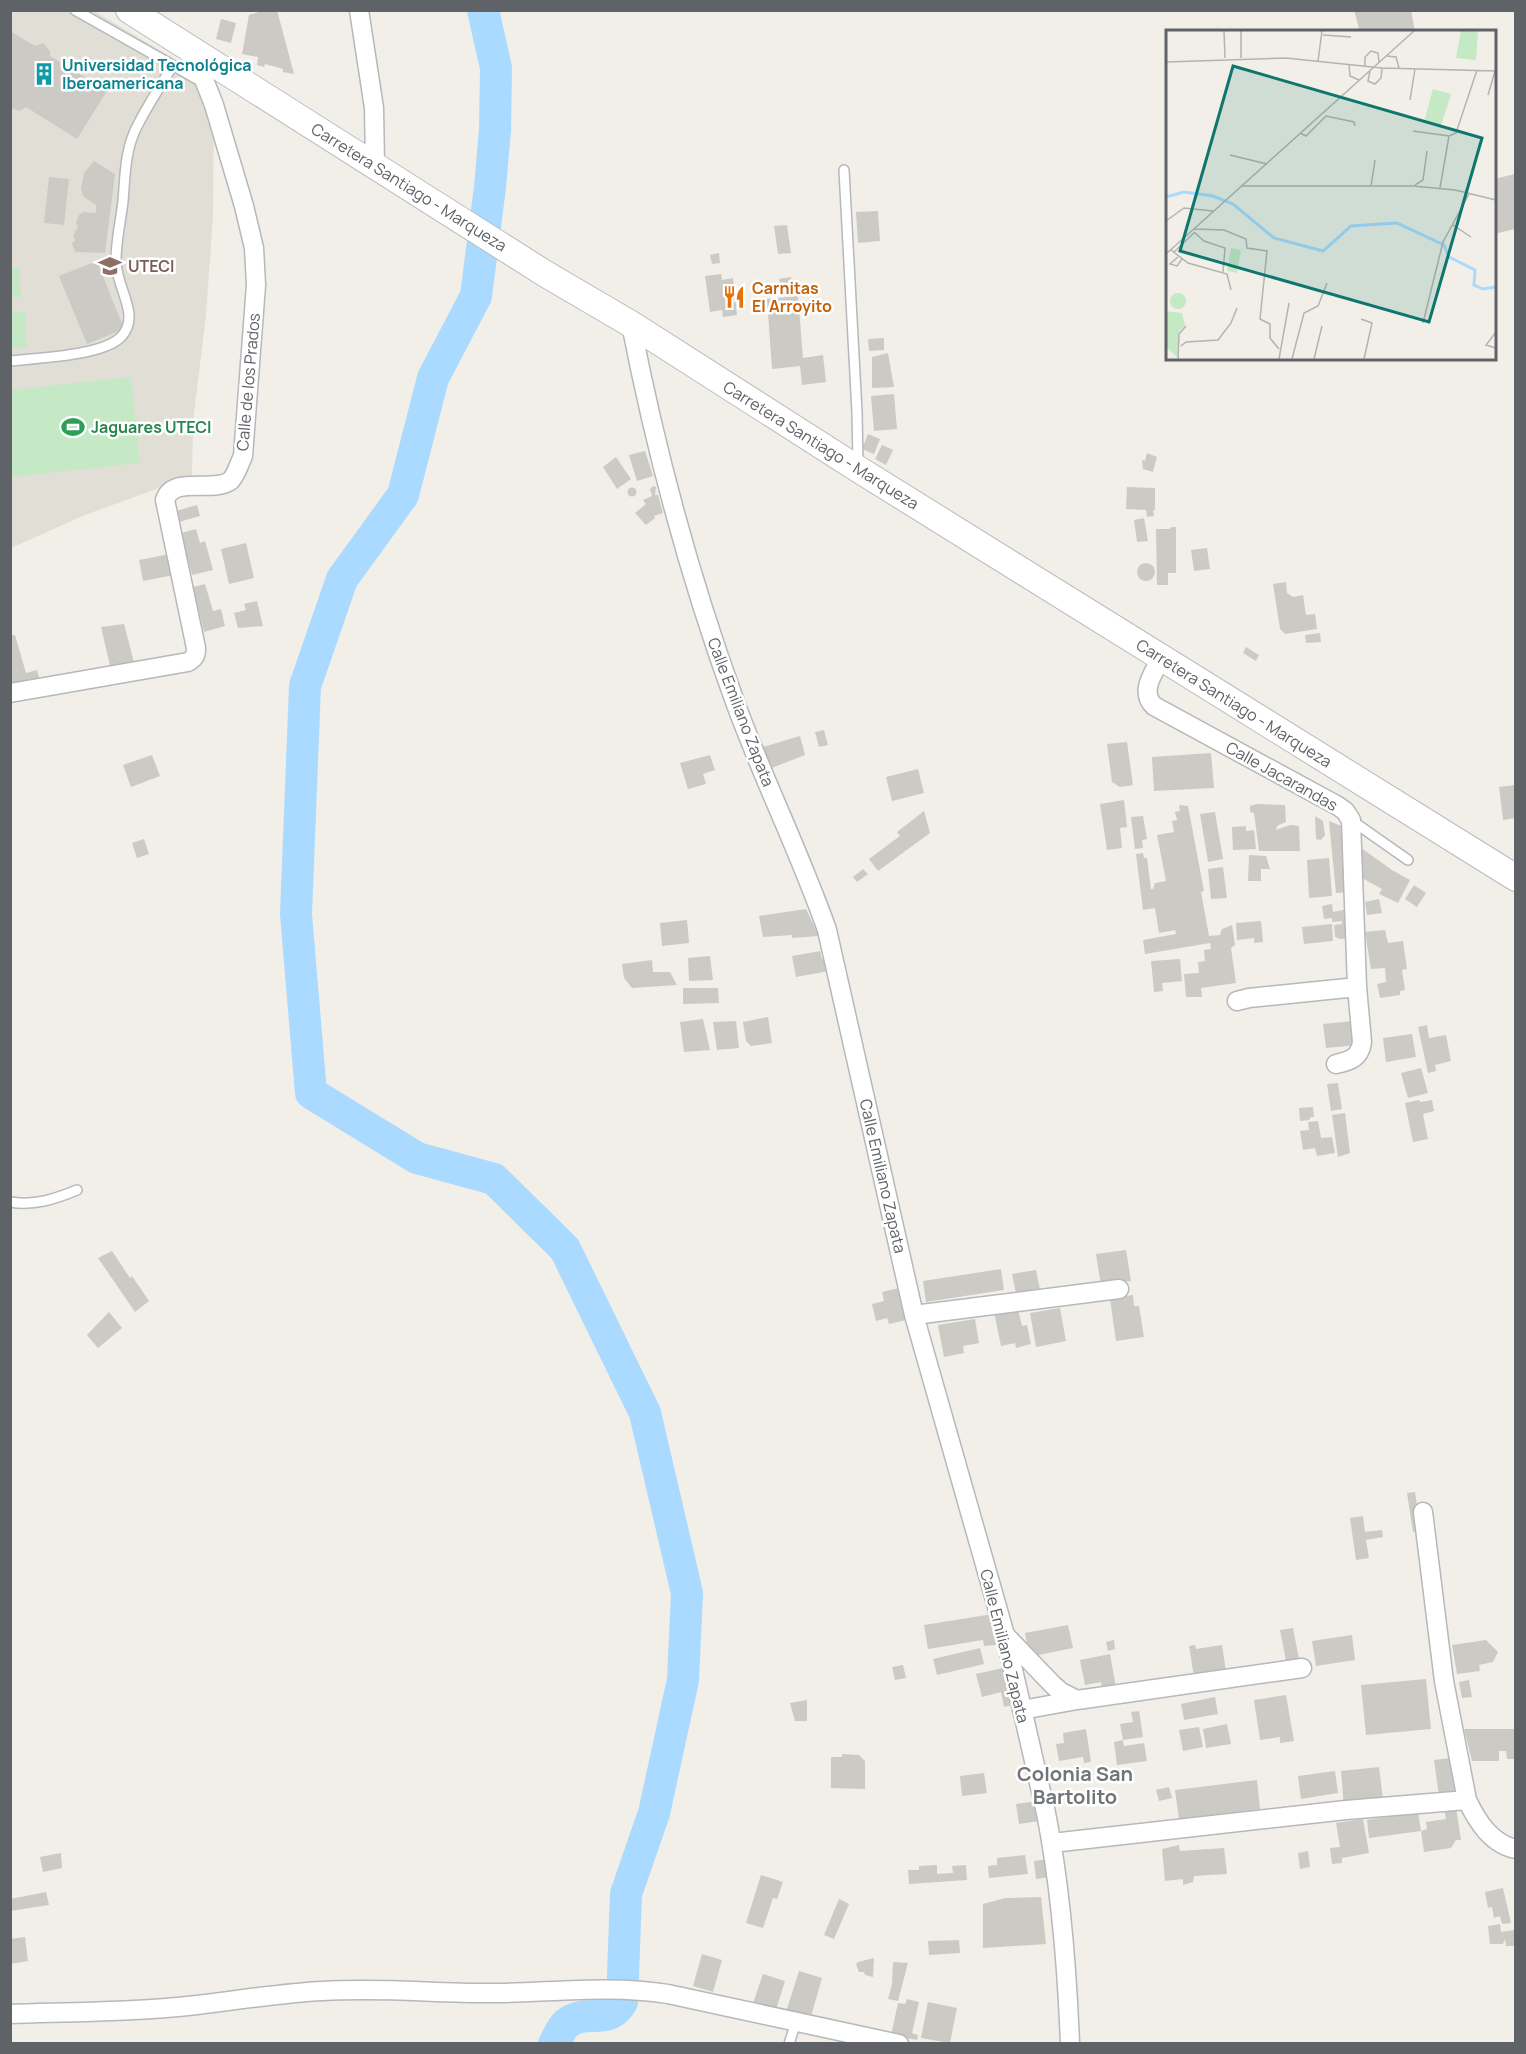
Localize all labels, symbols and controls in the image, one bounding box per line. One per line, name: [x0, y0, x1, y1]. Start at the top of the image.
inset map: [1166, 30, 1496, 360]
place label: Universidad Tecnológica Iberoamericana: [62, 54, 252, 94]
building icon: Universidad Tecnológica Iberoamericana: [31, 61, 57, 87]
street label: Carretera Santiago - Marqueza: [307, 118, 511, 256]
school or university icon: UTECI: [97, 253, 123, 279]
place label: UTECI: [128, 255, 175, 277]
place label: Carnitas El Arroyito: [752, 277, 832, 317]
restaurant icon: Carnitas El Arroyito: [721, 284, 747, 310]
street label: Calle de los Prados: [231, 312, 265, 452]
street label: Carretera Santiago - Marqueza: [719, 376, 923, 514]
sports icon: Jaguares UTECI: [60, 414, 86, 440]
place label: Jaguares UTECI: [91, 416, 212, 438]
street label: Calle Emiliano Zapata: [702, 634, 780, 790]
street label: Carretera Santiago - Marqueza: [1132, 634, 1336, 772]
street label: Calle Jacarandas: [1222, 736, 1342, 816]
street label: Calle Emiliano Zapata: [855, 1097, 911, 1255]
street label: Calle Emiliano Zapata: [975, 1567, 1035, 1725]
district label: Colonia San Bartolito: [1017, 1760, 1133, 1810]

